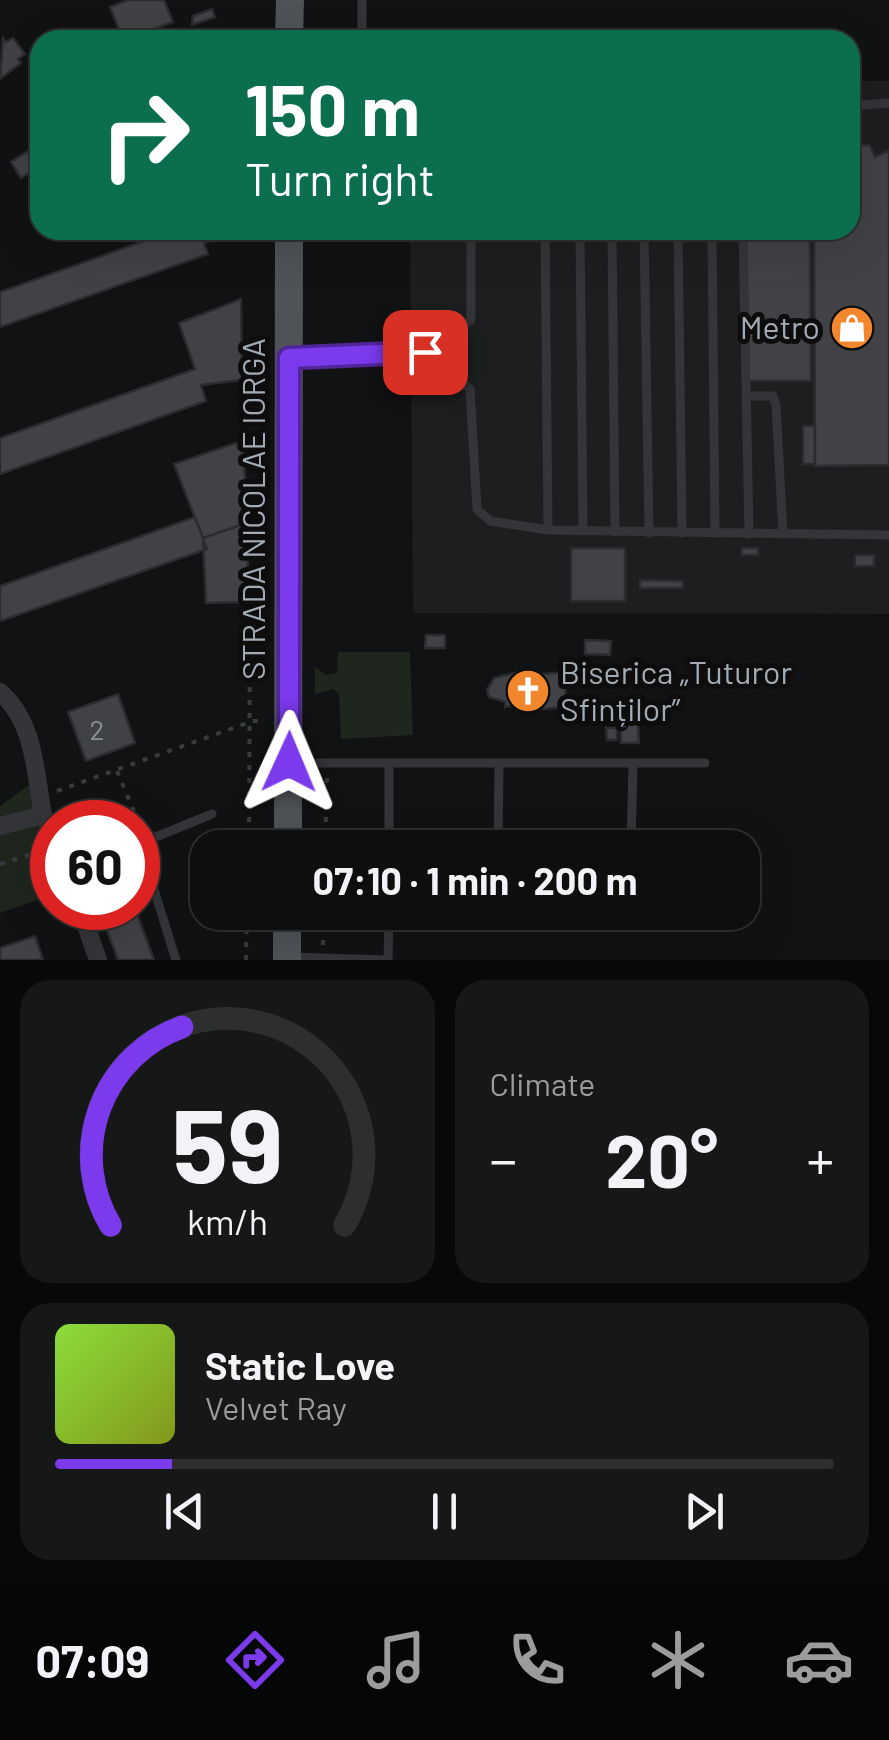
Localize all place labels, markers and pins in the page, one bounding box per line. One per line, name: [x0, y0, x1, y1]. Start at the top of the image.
shop icon: Metro: [829, 305, 875, 351]
place label: Metro: [740, 307, 820, 345]
pin: [383, 310, 468, 395]
place label: Biserica „Tuturor Sfinților”: [560, 652, 792, 727]
church icon: Biserica „Tuturor Sfinților”: [505, 668, 551, 714]

